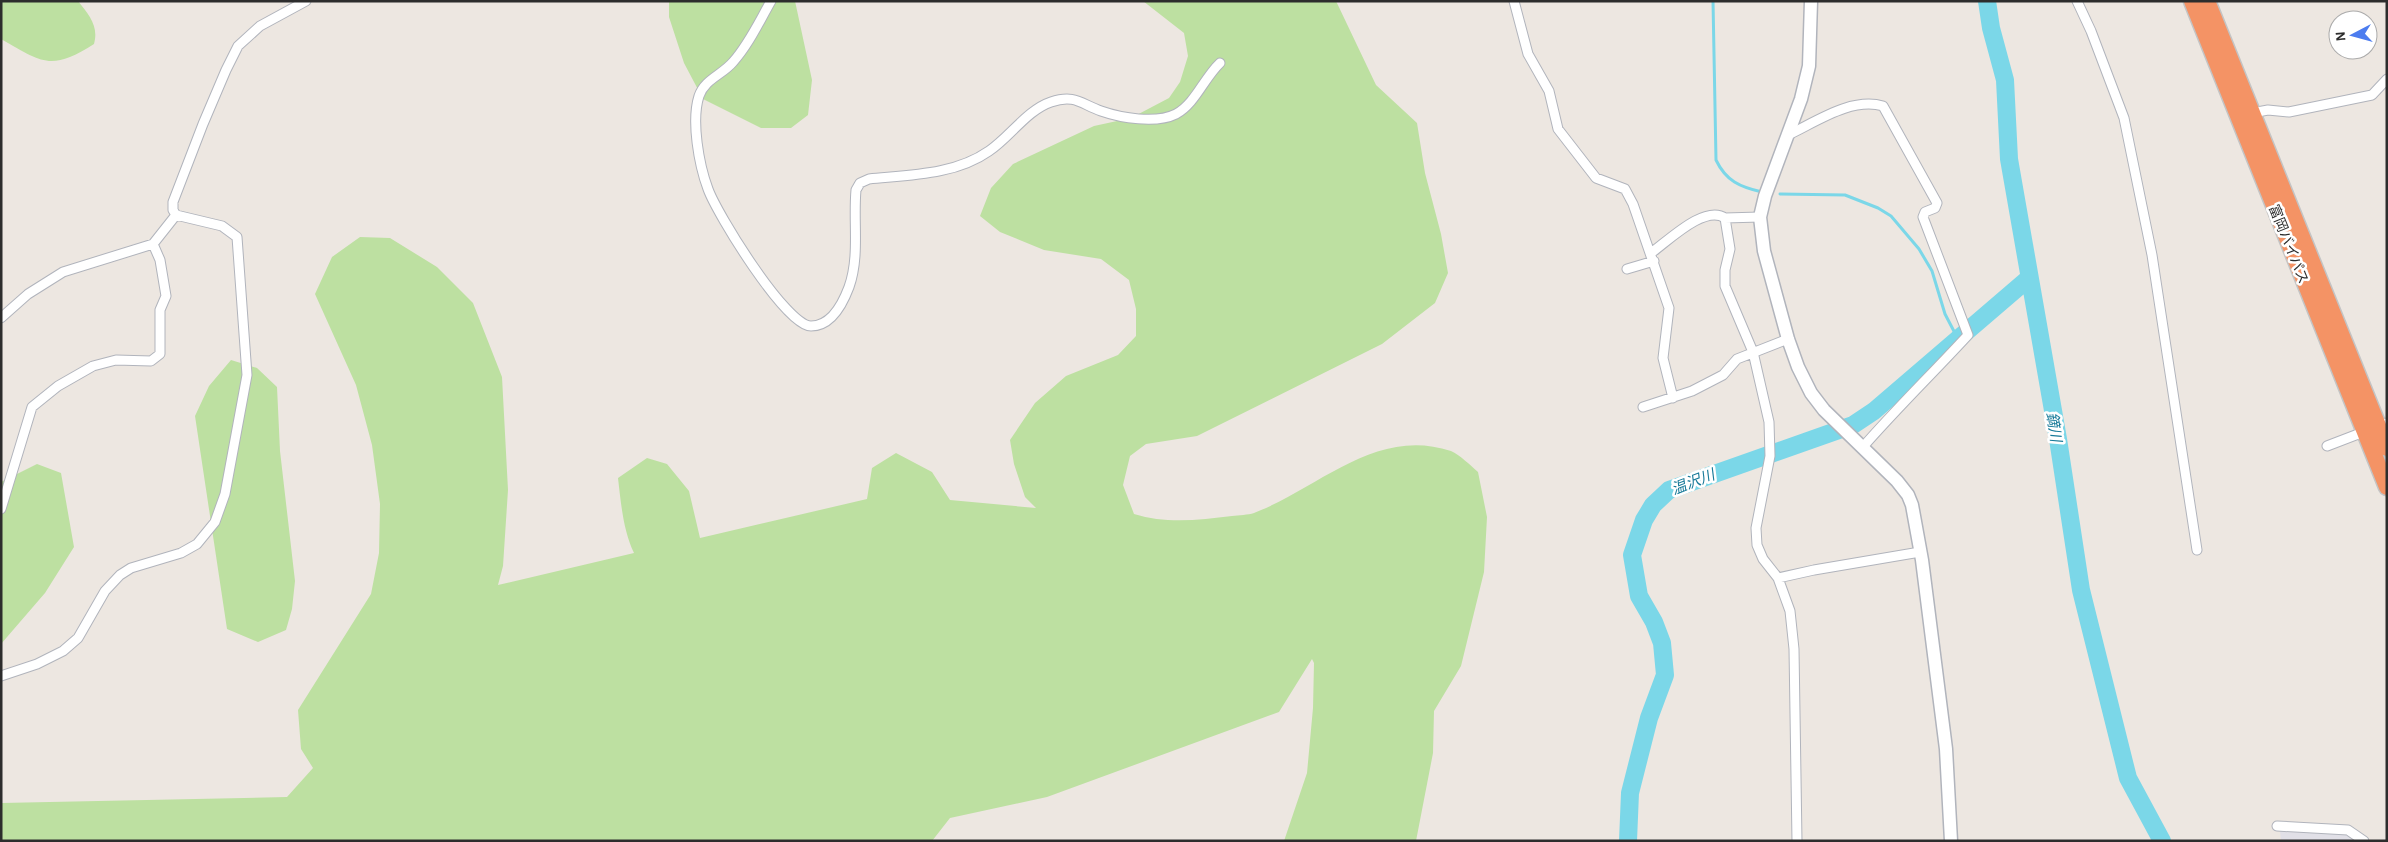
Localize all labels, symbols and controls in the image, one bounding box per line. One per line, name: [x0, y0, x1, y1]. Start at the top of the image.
north arrow: [2328, 10, 2378, 60]
text: N: [2334, 31, 2349, 42]
street label: 富岡バイパス: [2266, 203, 2311, 286]
water label: 鏑川: [2044, 411, 2065, 445]
water label: 温沢川: [1669, 466, 1719, 498]

